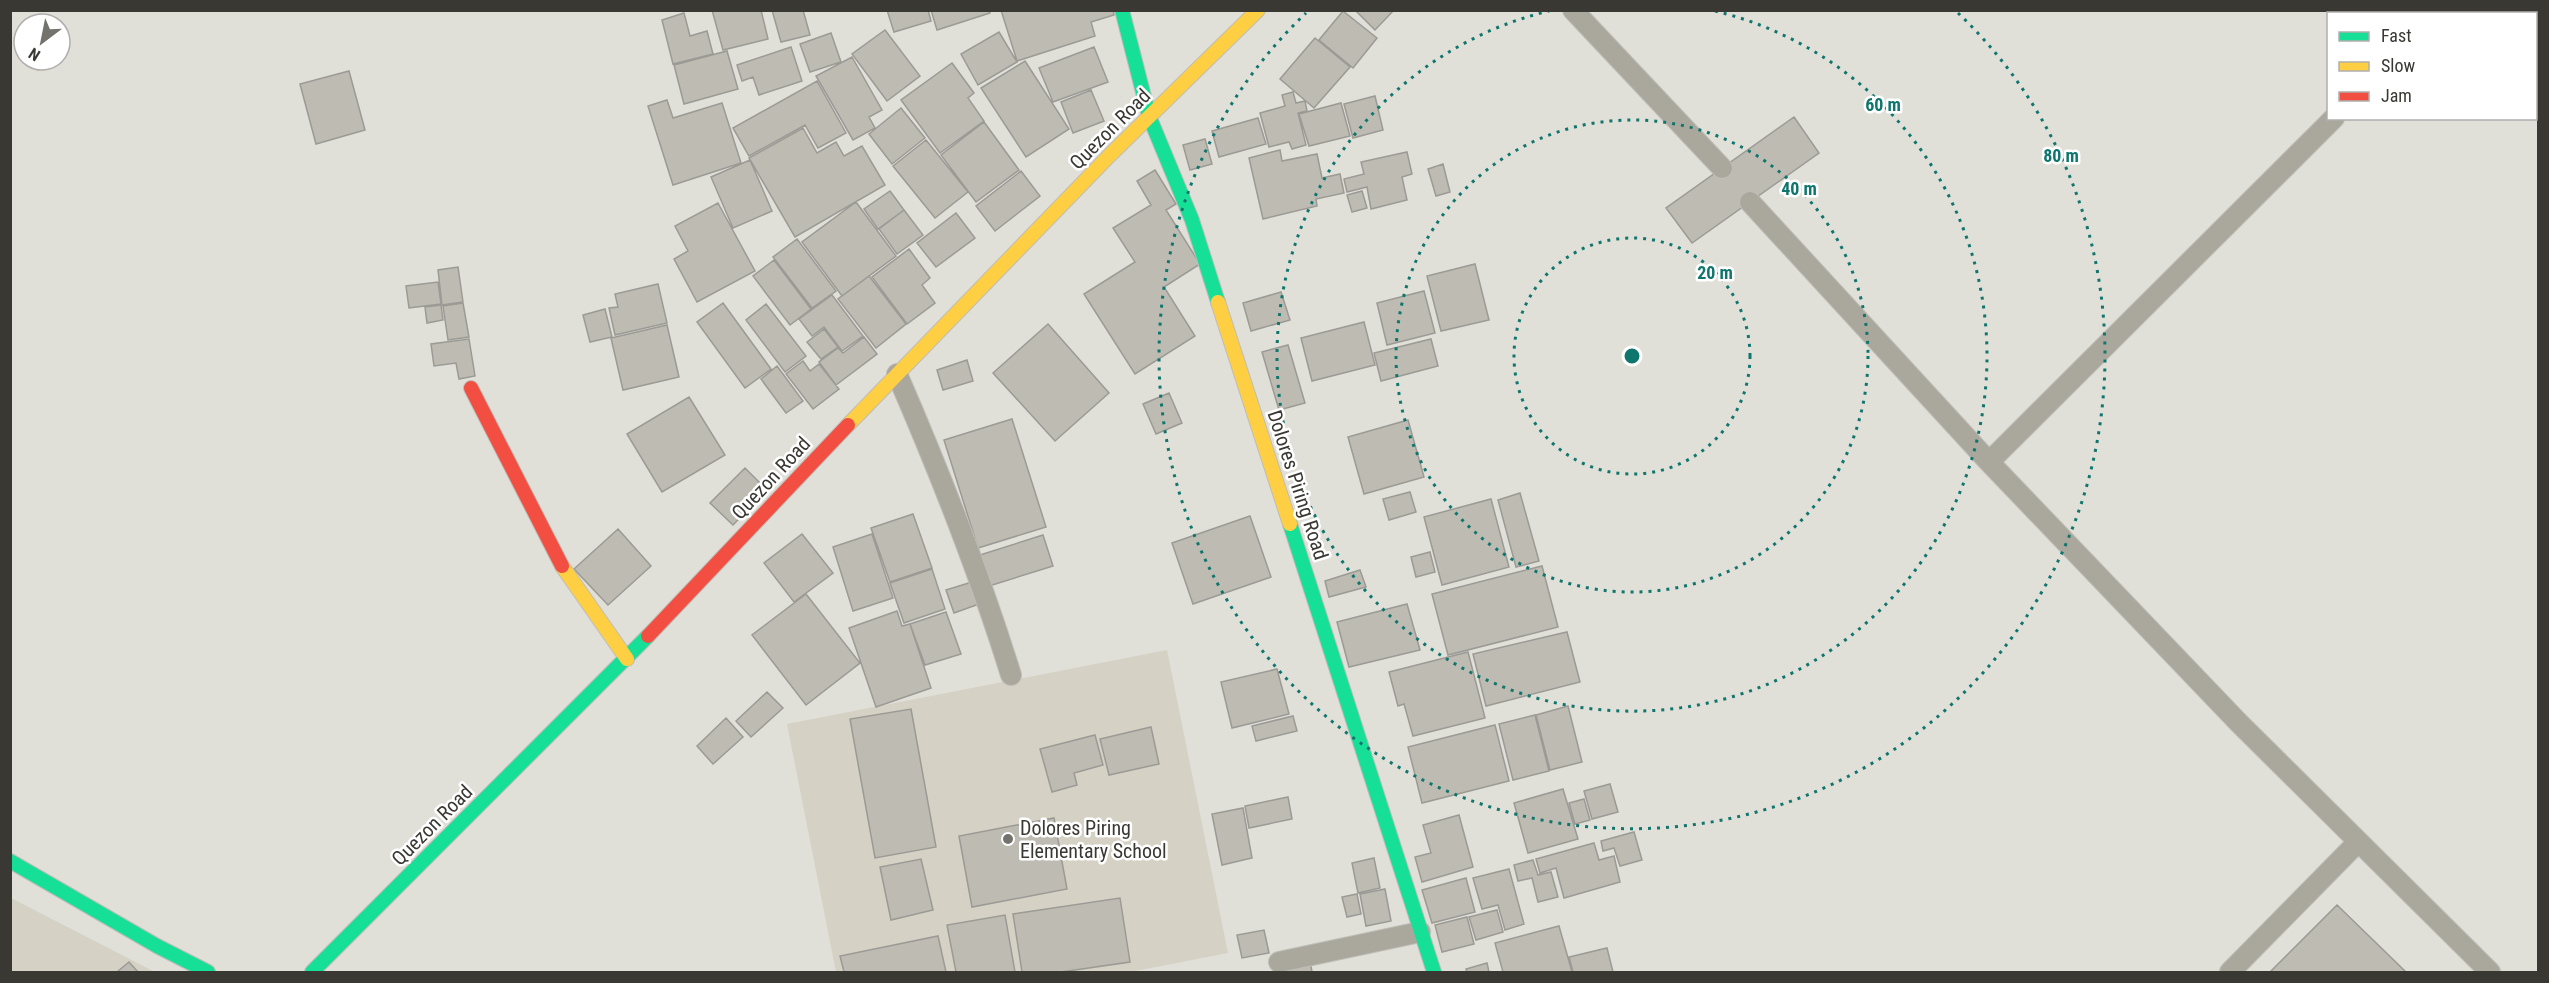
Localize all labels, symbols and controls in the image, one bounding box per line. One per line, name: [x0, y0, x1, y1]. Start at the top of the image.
north arrow: [12, 12, 72, 72]
legend: [2327, 12, 2537, 120]
text: Fast: [2381, 25, 2412, 46]
text: N: [25, 44, 44, 65]
text: Slow: [2381, 55, 2416, 76]
street label: Quezon Road: [1065, 84, 1155, 174]
text: Jam: [2381, 85, 2412, 106]
text: 60 m: [1865, 94, 1901, 115]
text: 80 m: [2043, 145, 2079, 166]
text: 40 m: [1781, 178, 1817, 199]
text: 20 m: [1697, 262, 1733, 283]
centre of rings: [1622, 346, 1642, 366]
street label: Dolores Piring Road: [1263, 407, 1333, 563]
street label: Quezon Road: [727, 432, 815, 524]
street label: Quezon Road: [387, 780, 477, 870]
place label: Dolores Piring Elementary School: [1020, 816, 1167, 863]
marker: Dolores Piring Elementary School: [1001, 832, 1015, 846]

